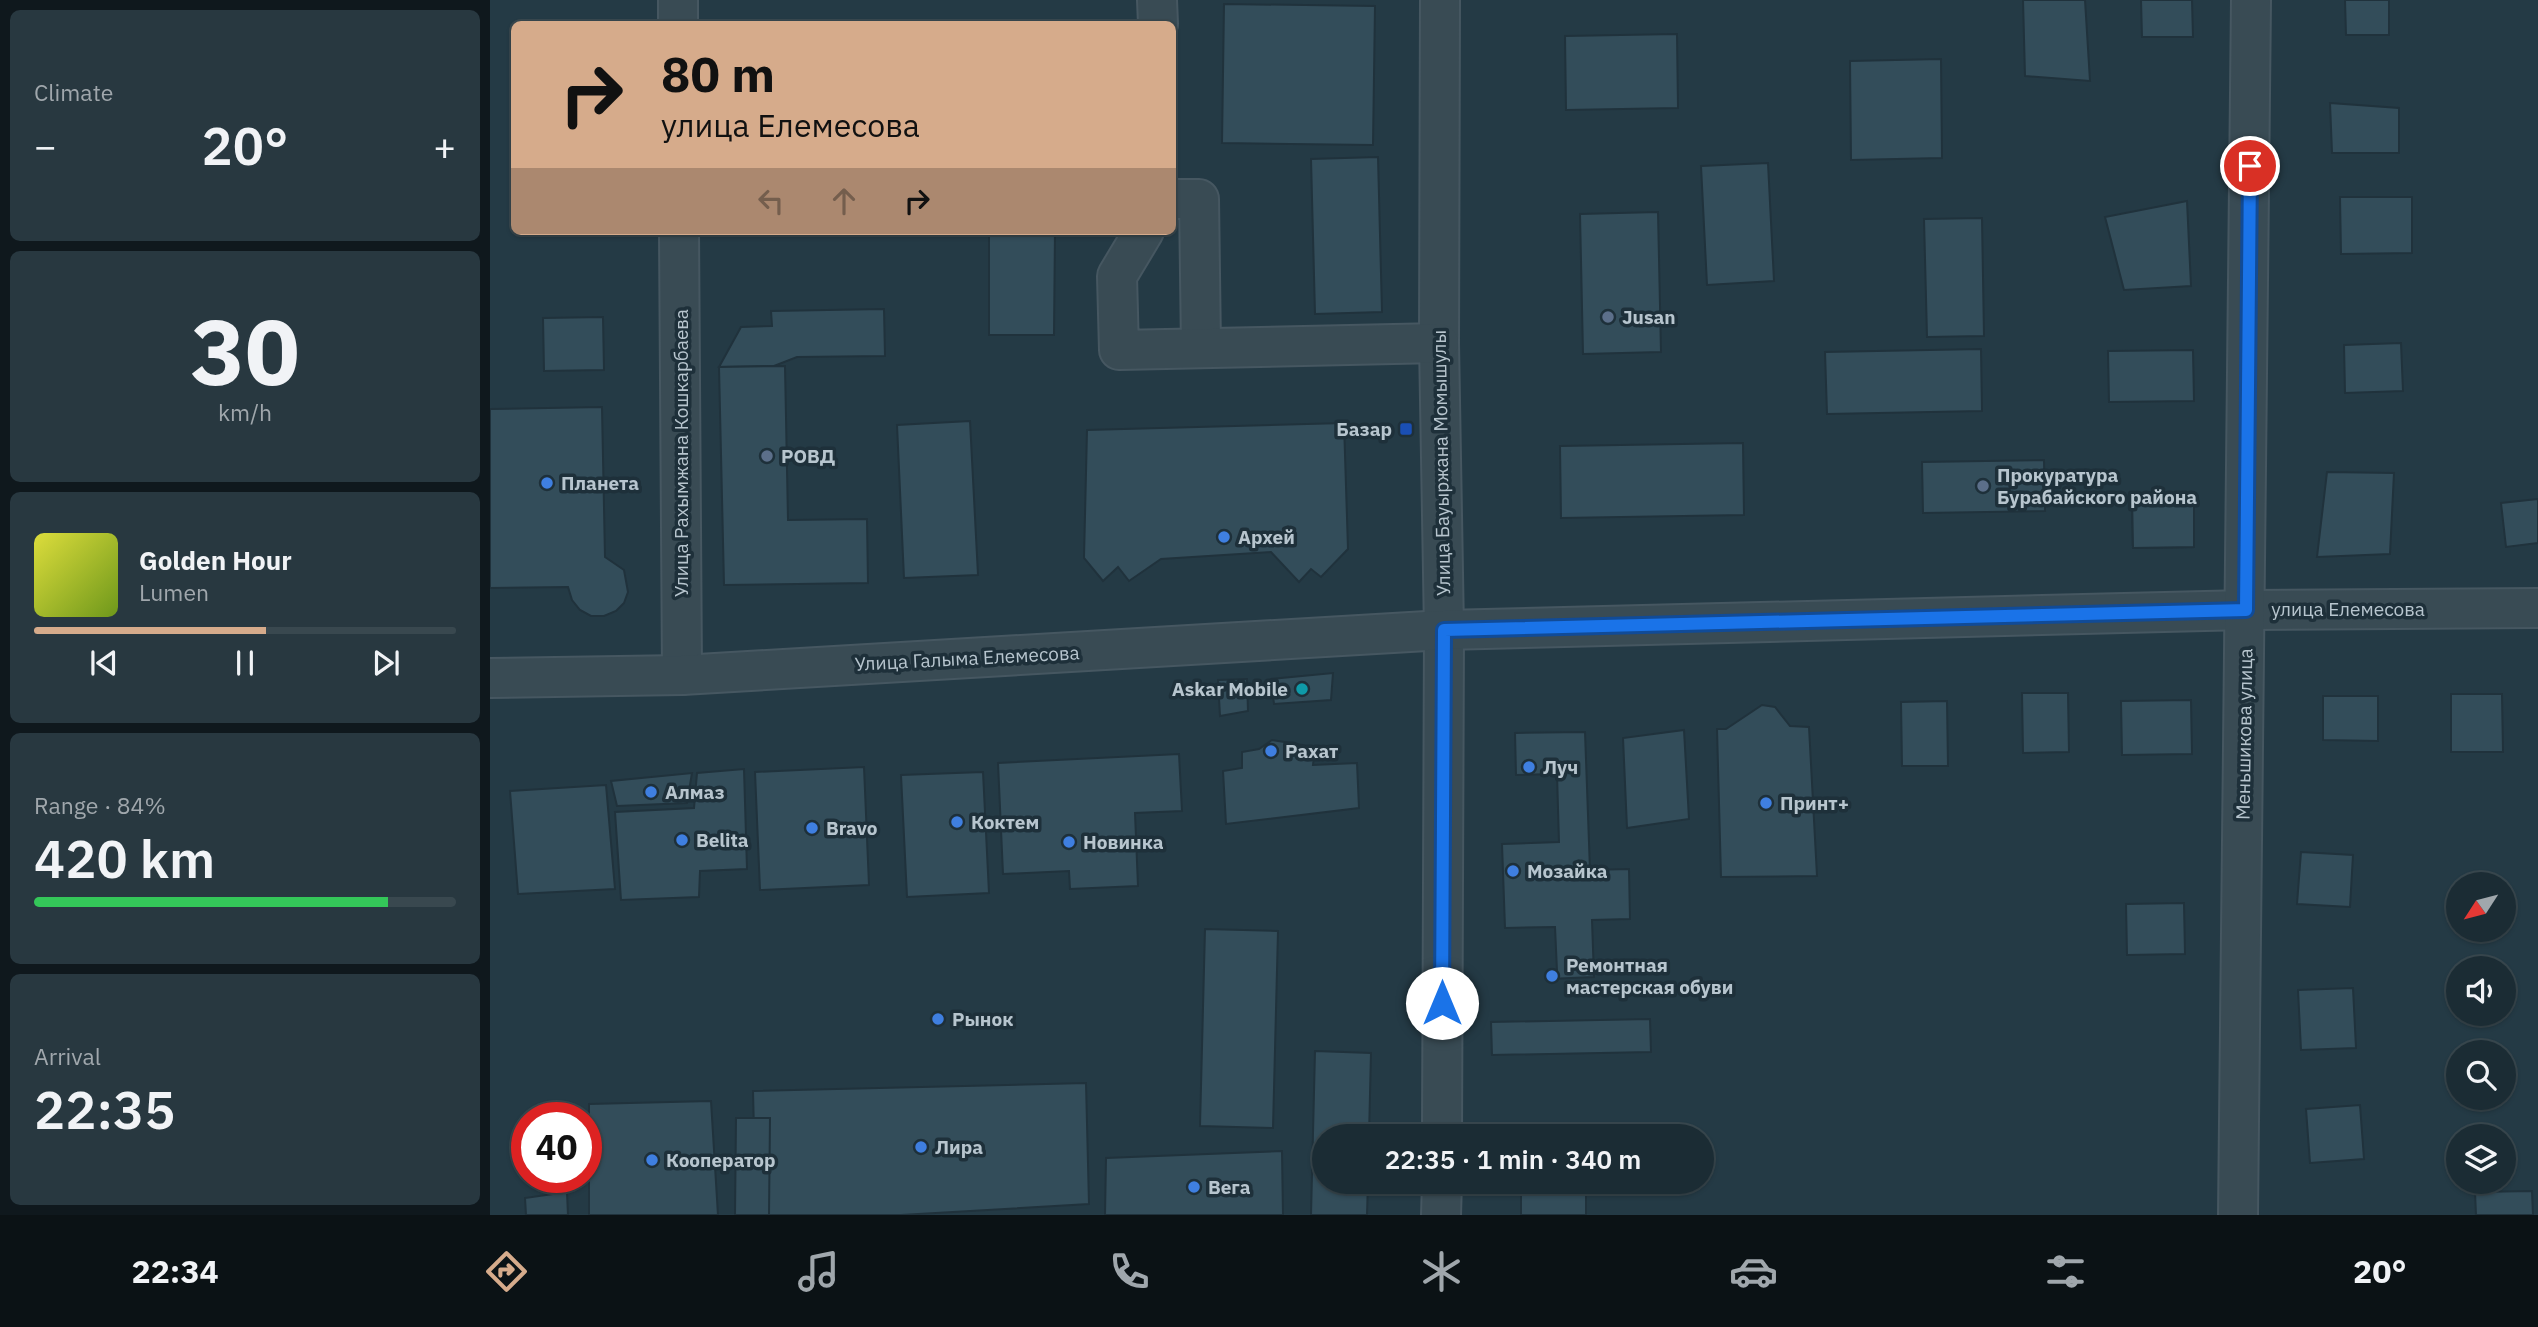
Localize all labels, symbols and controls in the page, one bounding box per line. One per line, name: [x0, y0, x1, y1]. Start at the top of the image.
text: 80 m: [661, 42, 775, 105]
icon: right: [546, 49, 637, 140]
text: Climate: [34, 77, 113, 107]
text: улица Елемесова: [661, 104, 920, 146]
text: 20°: [202, 112, 288, 179]
text: −: [34, 121, 57, 170]
text: +: [433, 121, 456, 170]
pin: [2220, 136, 2280, 196]
icon: arrive: [2231, 147, 2269, 185]
icon: left: [752, 182, 790, 220]
icon: ahead: [825, 182, 863, 220]
icon: right: [898, 182, 936, 220]
text: 30: [190, 292, 300, 410]
place label: Jusan: [1622, 305, 1676, 329]
street label: Улица Рахымжана Кошкарбаева: [669, 309, 693, 597]
marker: Jusan: [1600, 309, 1616, 325]
street label: Улица Бауыржана Момышулы: [1427, 330, 1455, 596]
text: km/h: [218, 397, 272, 427]
place label: Базар: [1336, 417, 1392, 441]
marker: Базар: [1398, 421, 1414, 437]
place label: РОВД: [781, 444, 835, 468]
marker: РОВД: [759, 448, 775, 464]
place label: Прокуратура Бурабайского района: [1997, 463, 2197, 509]
place label: Планета: [561, 471, 639, 495]
marker: Планета: [539, 475, 555, 491]
marker: Прокуратура Бурабайского района: [1975, 478, 1991, 494]
place label: Архей: [1238, 525, 1295, 549]
marker: Архей: [1216, 529, 1232, 545]
text: Golden Hour: [139, 543, 292, 577]
text: Lumen: [139, 577, 209, 607]
street label: улица Елемесова: [2271, 597, 2425, 621]
street label: Улица Галыма Елемесова: [854, 640, 1080, 676]
icon: previous: [85, 644, 123, 682]
icon: pause: [226, 644, 264, 682]
icon: next: [367, 644, 405, 682]
street label: Меньшикова улица: [2231, 648, 2257, 820]
place label: Askar Mobile: [1172, 677, 1288, 701]
marker: Askar Mobile: [1294, 681, 1310, 697]
place label: Рахат: [1285, 739, 1338, 763]
marker: Рахат: [1263, 743, 1279, 759]
place label: Луч: [1543, 755, 1578, 779]
marker: Луч: [1521, 759, 1537, 775]
place label: Алмаз: [665, 780, 724, 804]
marker: Алмаз: [643, 784, 659, 800]
text: Range · 84%: [34, 790, 166, 820]
place label: Принт+: [1780, 791, 1849, 815]
marker: Принт+: [1758, 795, 1774, 811]
place label: Коктем: [971, 810, 1039, 834]
marker: Коктем: [949, 814, 965, 830]
place label: Bravo: [826, 816, 878, 840]
marker: Bravo: [804, 820, 820, 836]
text: 420 km: [34, 825, 215, 892]
place label: Belita: [696, 828, 749, 852]
place label: Новинка: [1083, 830, 1164, 854]
marker: Belita: [674, 832, 690, 848]
marker: Новинка: [1061, 834, 1077, 850]
place label: Мозайка: [1527, 859, 1608, 883]
marker: Мозайка: [1505, 863, 1521, 879]
north arrow: [2446, 872, 2516, 942]
map controls: [2446, 872, 2516, 1194]
place label: Ремонтная мастерская обуви: [1566, 953, 1733, 999]
button: sound: [2446, 956, 2516, 1026]
position arrow: [1405, 966, 1479, 1040]
marker: Ремонтная мастерская обуви: [1544, 968, 1560, 984]
place label: Рынок: [952, 1007, 1013, 1031]
marker: Рынок: [930, 1011, 946, 1027]
button: search: [2446, 1040, 2516, 1110]
text: Arrival: [34, 1041, 101, 1071]
text: 22:35: [34, 1076, 175, 1143]
speed limit sign: 40: [511, 1102, 602, 1193]
button: layers: [2446, 1124, 2516, 1194]
place label: Лира: [935, 1135, 983, 1159]
marker: Лира: [913, 1139, 929, 1155]
text: 22:35 · 1 min · 340 m: [1385, 1142, 1641, 1176]
place label: Кооператор: [666, 1148, 776, 1172]
marker: Кооператор: [644, 1152, 660, 1168]
place label: Вега: [1208, 1175, 1251, 1199]
marker: Вега: [1186, 1179, 1202, 1195]
icon: directions: [482, 1247, 531, 1296]
icon: music: [794, 1247, 843, 1296]
icon: phone: [1105, 1247, 1154, 1296]
icon: climate: [1417, 1247, 1466, 1296]
icon: car: [1729, 1247, 1778, 1296]
icon: filters: [2041, 1247, 2090, 1296]
text: 22:34: [131, 1250, 219, 1292]
text: 20°: [2353, 1250, 2407, 1292]

